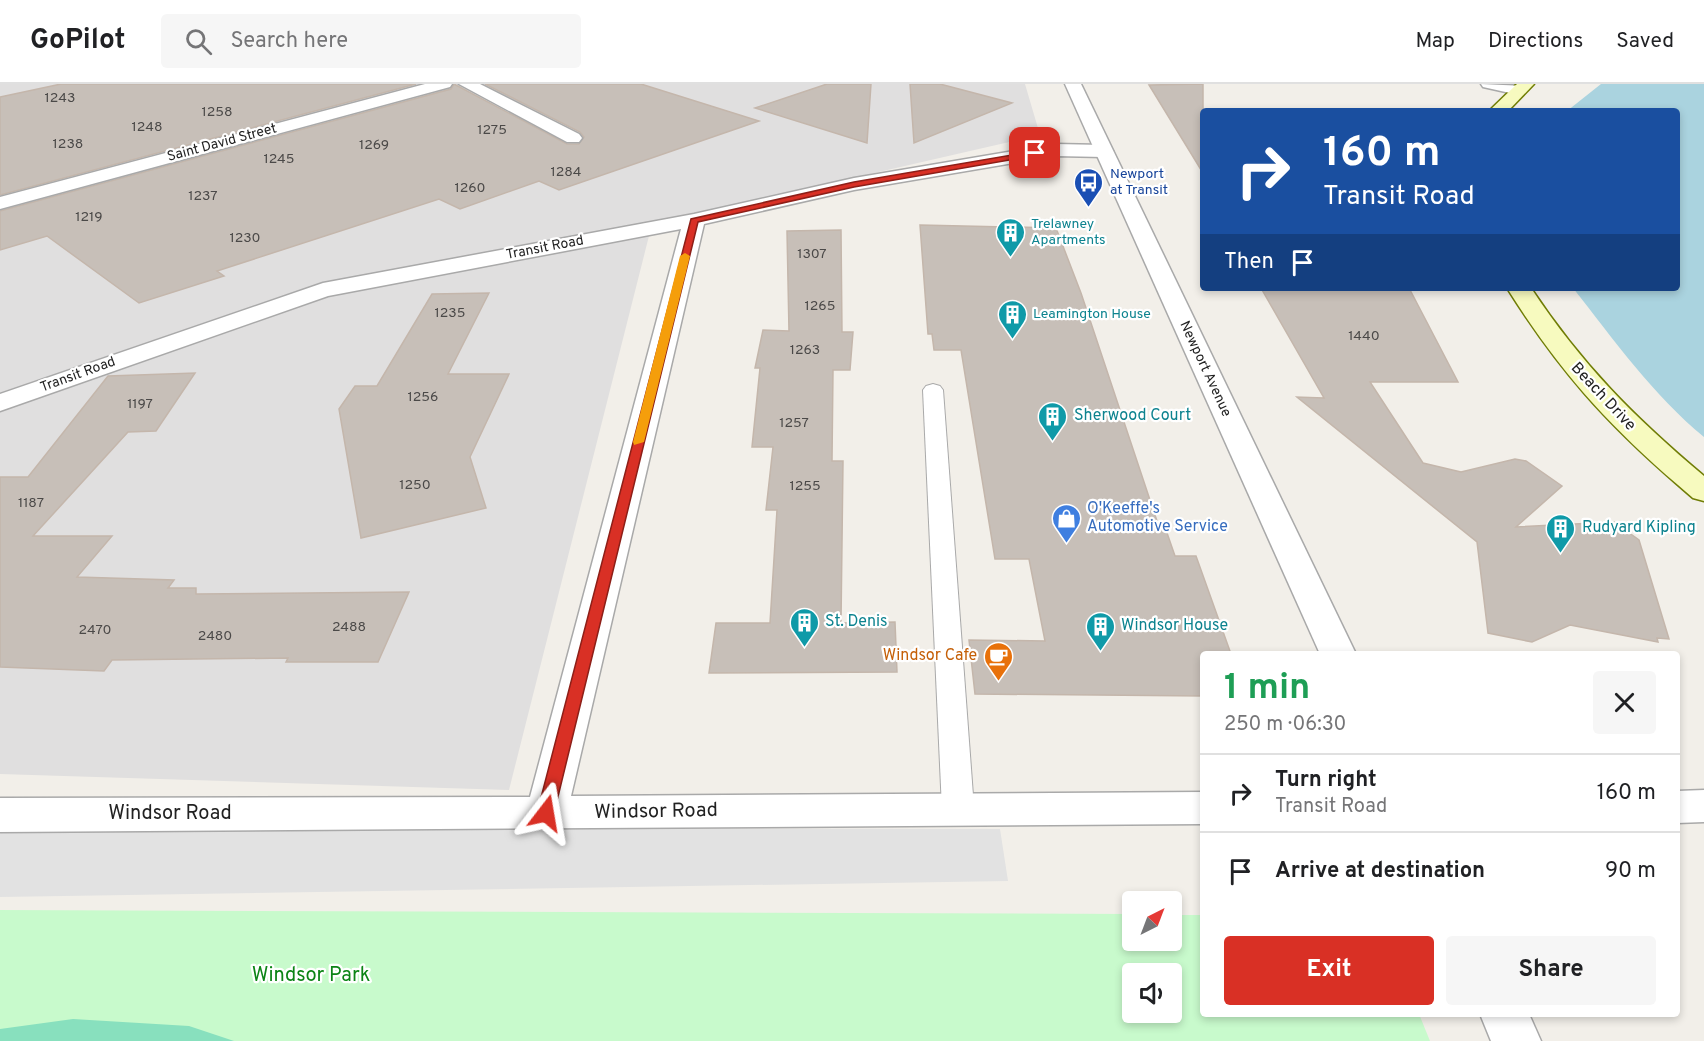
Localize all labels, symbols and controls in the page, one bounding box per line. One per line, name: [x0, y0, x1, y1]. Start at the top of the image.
search box: [161, 14, 581, 68]
text: GoPilot: [30, 23, 125, 59]
icon: search: [182, 25, 215, 58]
text: Search here: [230, 28, 348, 55]
text: Map: [1415, 28, 1455, 55]
text: Directions: [1488, 28, 1583, 55]
text: Saved: [1616, 28, 1674, 55]
house number: 1243: [45, 90, 75, 107]
house number: 1258: [201, 104, 233, 121]
house number: 1248: [132, 119, 162, 136]
street label: Saint David Street: [165, 120, 279, 166]
house number: 1275: [477, 122, 507, 139]
pin: [1009, 127, 1060, 178]
text: 160 m: [1323, 128, 1441, 181]
icon: right: [1224, 132, 1302, 210]
house number: 1238: [53, 136, 83, 153]
icon: arrive: [1018, 136, 1051, 169]
house number: 1269: [359, 137, 389, 154]
house number: 1245: [263, 151, 295, 168]
house number: 1284: [550, 164, 582, 181]
bus stop icon: Newport at Transit: [1073, 166, 1105, 208]
place label: Newport at Transit: [1110, 166, 1168, 199]
house number: 1260: [454, 180, 486, 197]
text: Transit Road: [1323, 180, 1475, 214]
house number: 1237: [188, 188, 218, 205]
house number: 1219: [75, 209, 103, 226]
building icon: Trelawney Apartments: [994, 216, 1026, 258]
place label: Trelawney Apartments: [1031, 216, 1106, 249]
house number: 1230: [229, 230, 261, 247]
street label: Transit Road: [505, 232, 585, 264]
house number: 1307: [797, 246, 827, 263]
icon: arrive: [1286, 246, 1319, 279]
text: Then: [1224, 249, 1274, 276]
house number: 1265: [805, 298, 835, 315]
building icon: Leamington House: [996, 298, 1028, 340]
house number: 1235: [435, 305, 465, 322]
place label: Leamington House: [1033, 306, 1151, 323]
street label: Newport Avenue: [1175, 318, 1235, 420]
house number: 1440: [1348, 328, 1380, 345]
house number: 1263: [790, 342, 820, 359]
street label: Transit Road: [38, 354, 118, 396]
street label: Beach Drive: [1566, 359, 1640, 435]
house number: 1256: [408, 389, 438, 406]
house number: 1197: [127, 396, 153, 413]
building icon: Sherwood Court: [1037, 400, 1069, 442]
place label: Sherwood Court: [1074, 406, 1191, 426]
house number: 1257: [779, 415, 809, 432]
house number: 1250: [399, 477, 431, 494]
house number: 1255: [789, 478, 821, 495]
house number: 1187: [18, 495, 44, 512]
place label: O'Keeffe's Automotive Service: [1087, 499, 1228, 537]
shop icon: O'Keeffe's Automotive Service: [1050, 502, 1082, 544]
building icon: Rudyard Kipling: [1545, 512, 1577, 554]
place label: Rudyard Kipling: [1582, 518, 1696, 538]
building icon: St. Denis: [788, 606, 820, 648]
building icon: Windsor House: [1084, 610, 1116, 652]
place label: St. Denis: [825, 612, 888, 632]
place label: Windsor House: [1121, 616, 1228, 636]
house number: 2488: [332, 619, 366, 636]
house number: 2470: [79, 622, 111, 639]
house number: 2480: [198, 628, 232, 645]
cafe icon: Windsor Cafe: [982, 640, 1014, 682]
place label: Windsor Cafe: [883, 646, 977, 666]
text: 1 min: [1224, 666, 1310, 712]
button: close: [1593, 671, 1656, 734]
text: 250 m · 06:30: [1224, 712, 1346, 738]
text: Turn right: [1275, 767, 1377, 794]
icon: right: [1224, 777, 1257, 810]
text: 160 m: [1597, 780, 1656, 807]
position arrow: [514, 781, 578, 845]
text: Transit Road: [1275, 794, 1387, 820]
street label: Windsor Road: [594, 798, 718, 826]
street label: Windsor Road: [108, 801, 232, 827]
icon: arrive: [1224, 855, 1257, 888]
text: Arrive at destination: [1275, 858, 1485, 885]
text: 90 m: [1605, 858, 1656, 885]
north arrow: [1122, 891, 1182, 951]
map controls: [1122, 891, 1182, 1023]
button: Exit: [1224, 936, 1434, 1005]
button: Share: [1446, 936, 1656, 1005]
park label: Windsor Park: [252, 963, 370, 989]
button: sound: [1122, 963, 1182, 1023]

